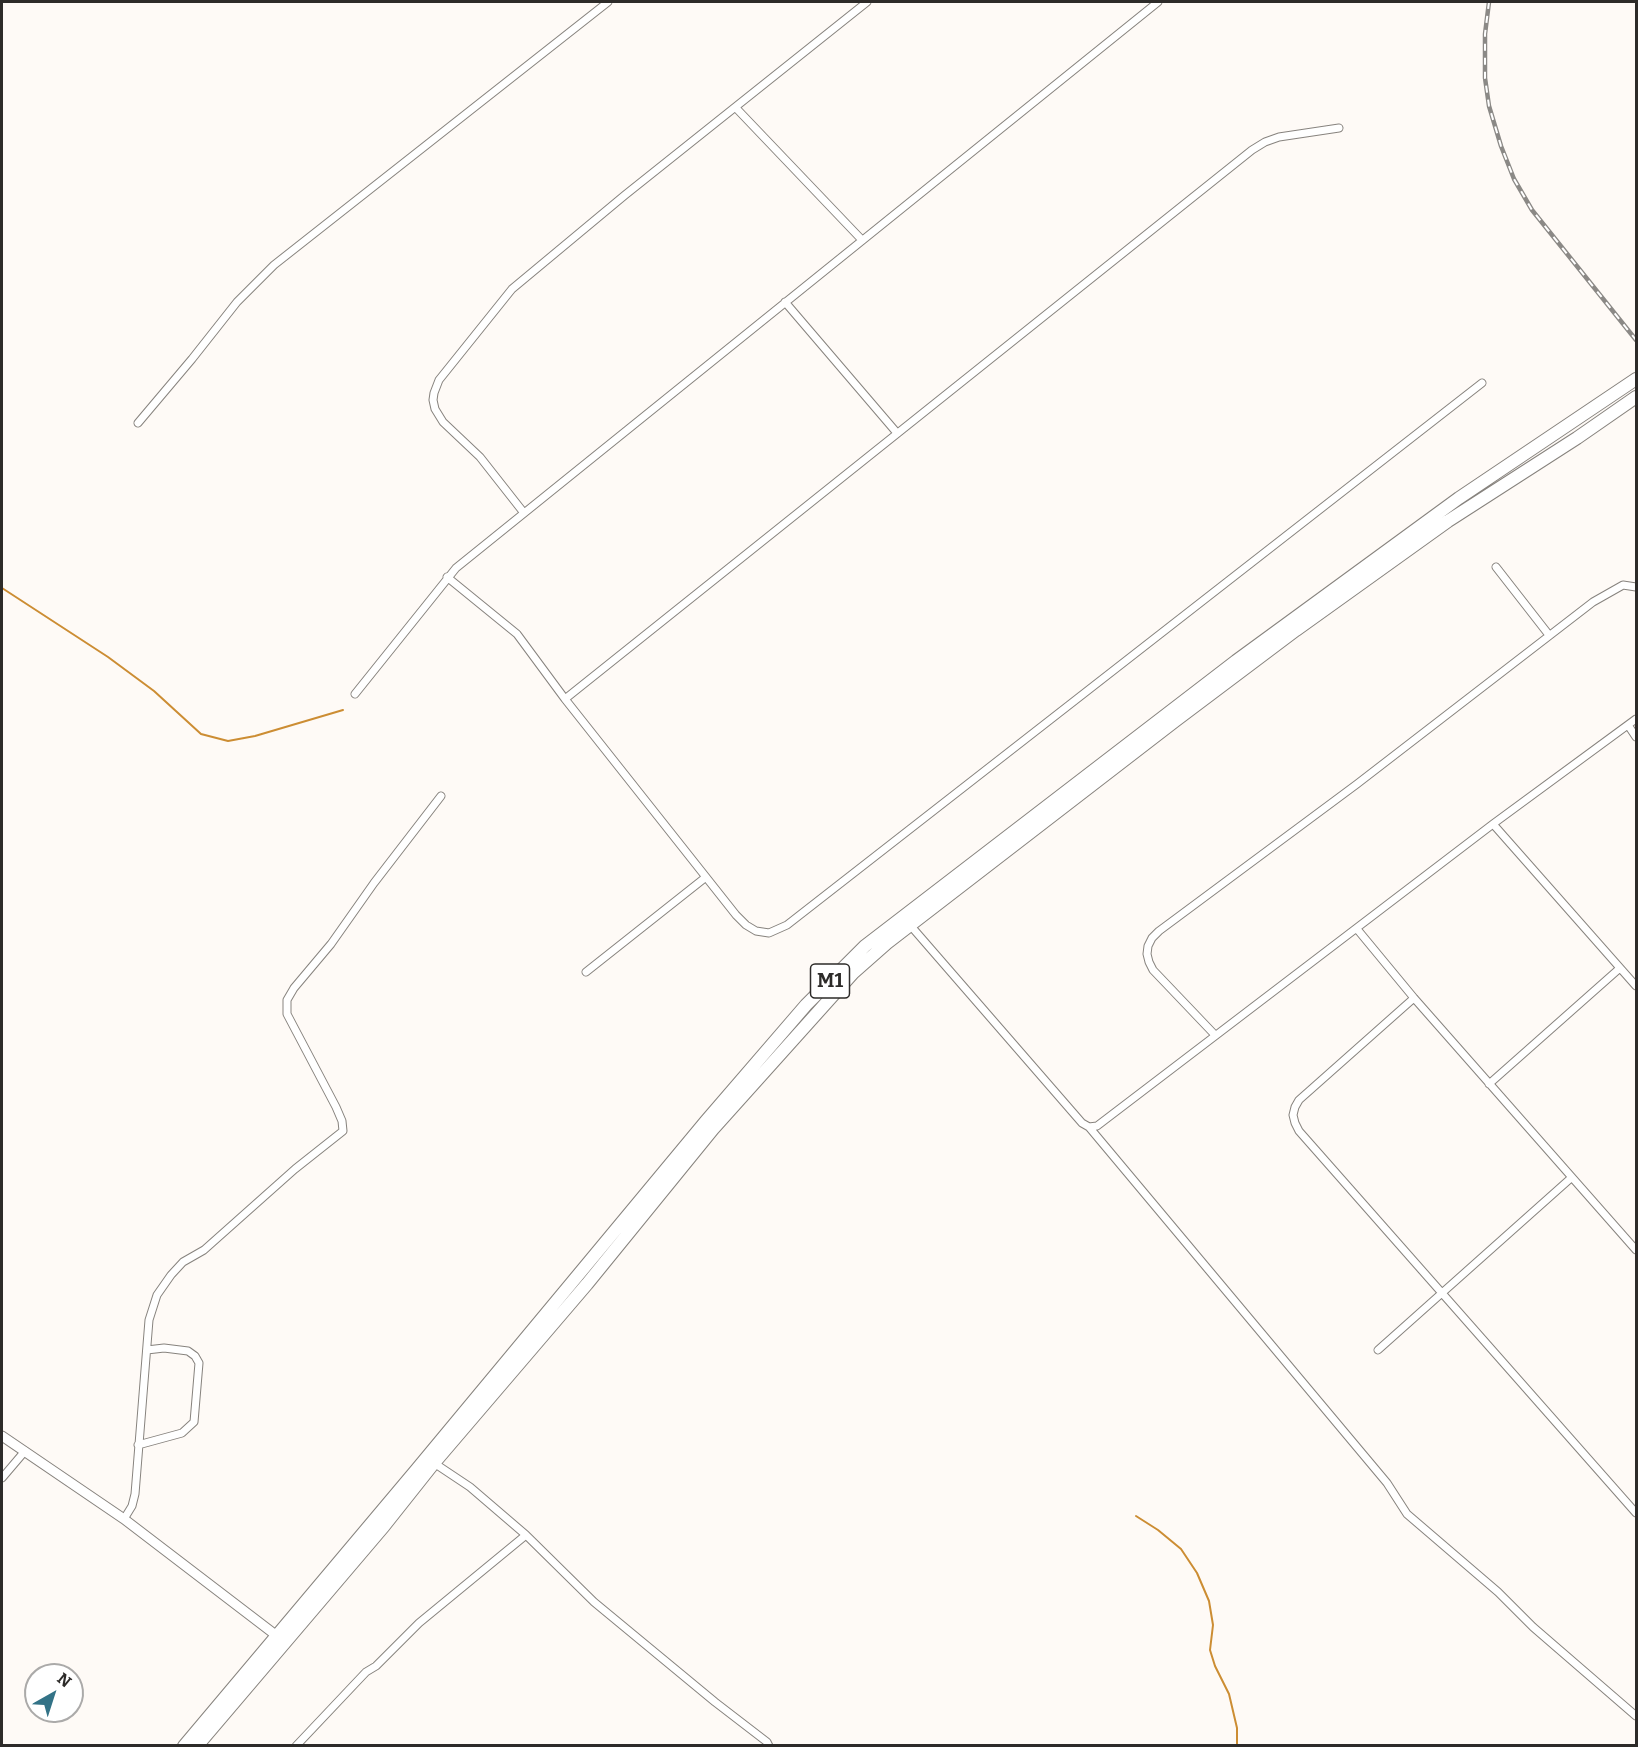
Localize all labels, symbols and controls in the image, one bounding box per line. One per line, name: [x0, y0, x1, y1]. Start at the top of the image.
road number: M1: [810, 964, 850, 998]
north arrow: [24, 1663, 84, 1723]
text: N: [54, 1669, 75, 1691]

